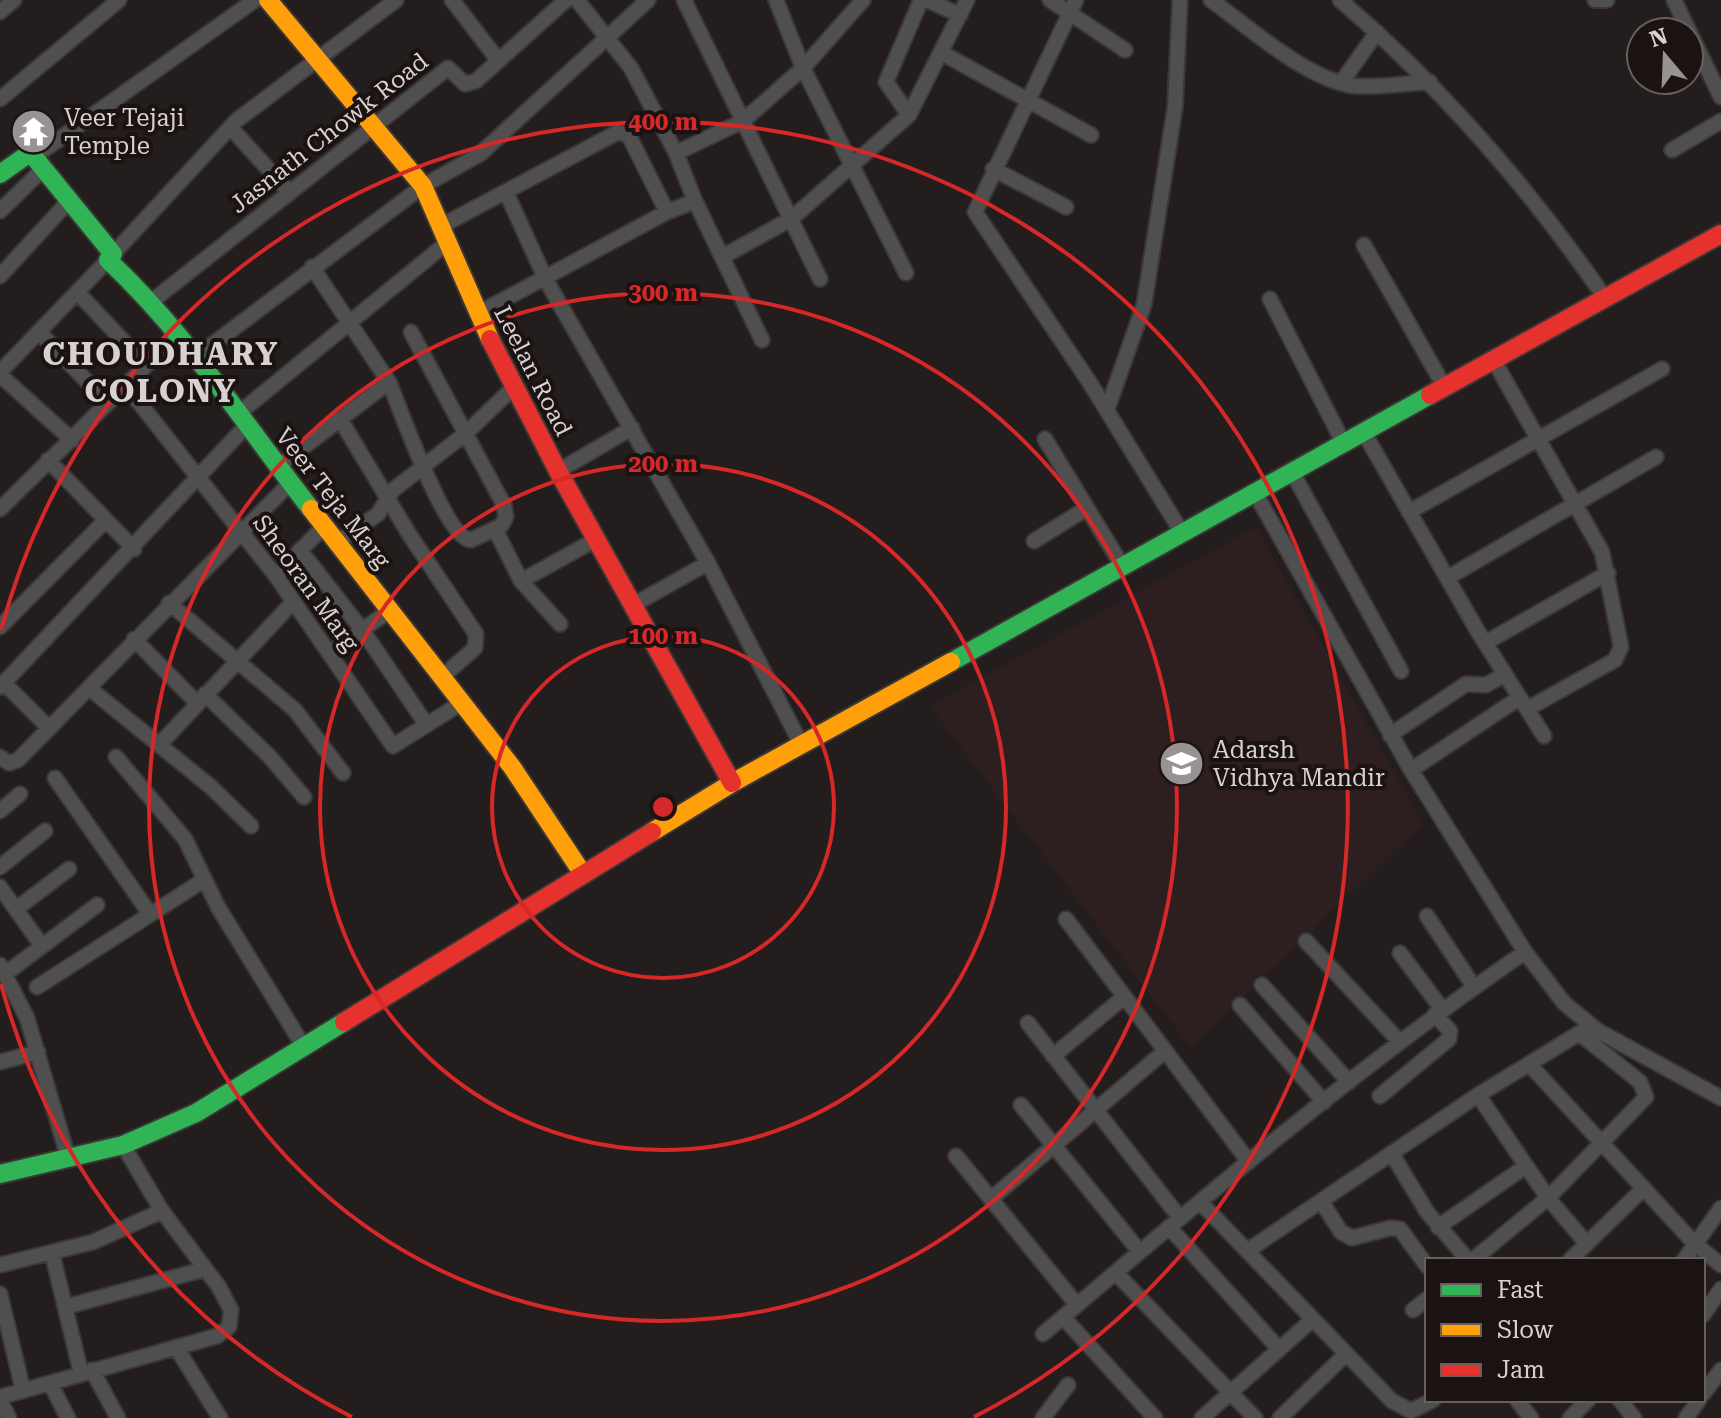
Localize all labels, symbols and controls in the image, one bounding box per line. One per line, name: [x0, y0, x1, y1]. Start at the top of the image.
north arrow: [1625, 16, 1705, 96]
text: N: [1647, 23, 1671, 52]
street label: Jasnath Chowk Road: [225, 47, 433, 219]
place label: Veer Tejaji Temple: [64, 104, 185, 160]
temple icon: Veer Tejaji Temple: [9, 108, 57, 156]
text: 400 m: [628, 108, 698, 136]
text: 300 m: [628, 279, 698, 307]
street label: Leelan Road: [488, 301, 578, 441]
district label: CHOUDHARY COLONY: [42, 335, 280, 410]
street label: Veer Teja Marg: [270, 422, 397, 574]
text: 200 m: [628, 450, 698, 478]
street label: Sheoran Marg: [247, 509, 365, 657]
text: 100 m: [628, 622, 698, 650]
place label: Adarsh Vidhya Mandir: [1213, 736, 1385, 792]
school or university icon: Adarsh Vidhya Mandir: [1158, 740, 1206, 788]
centre of rings: [649, 793, 677, 821]
legend: [1425, 1258, 1705, 1402]
text: Fast: [1497, 1276, 1544, 1304]
text: Slow: [1497, 1316, 1554, 1344]
text: Jam: [1497, 1356, 1545, 1384]

